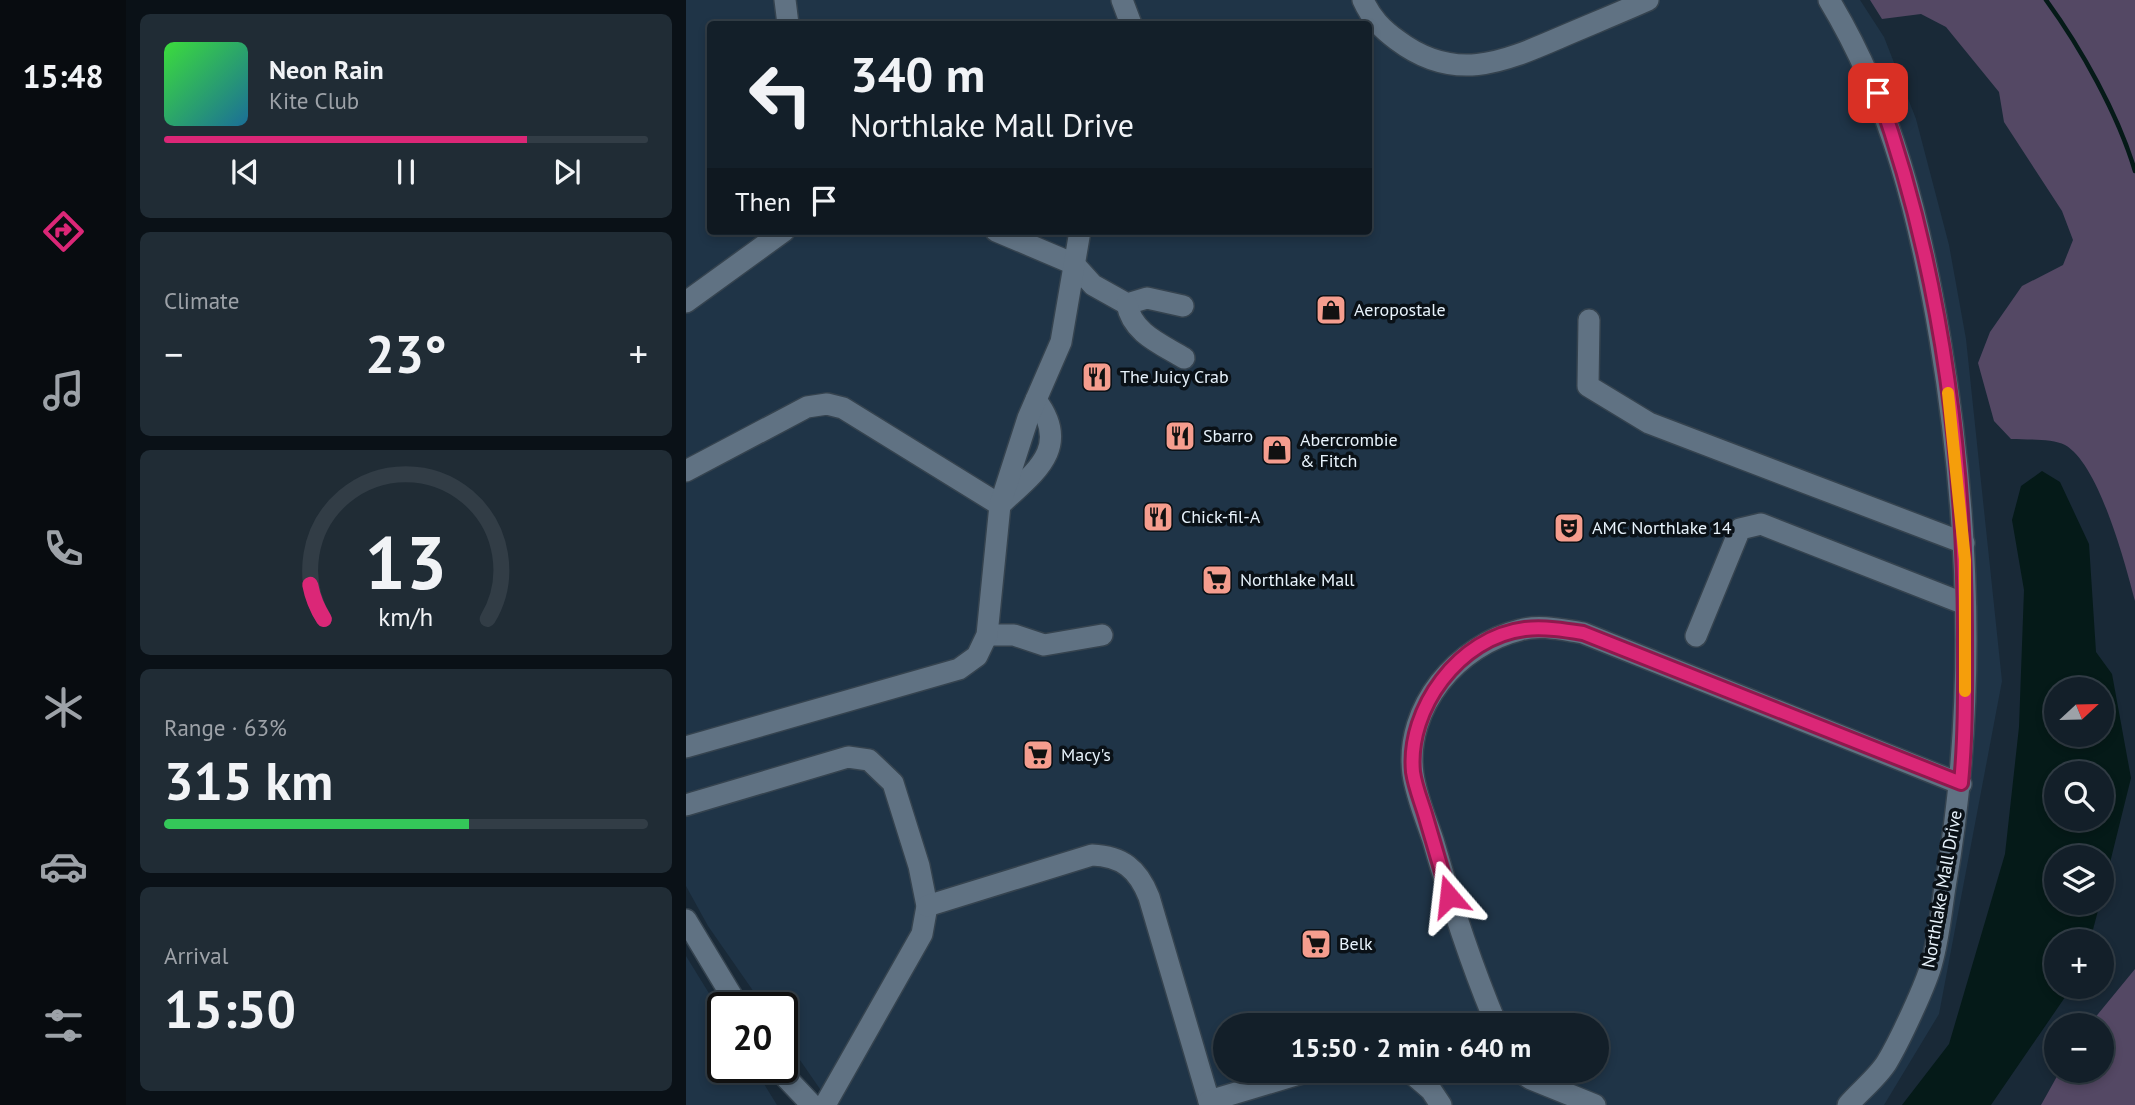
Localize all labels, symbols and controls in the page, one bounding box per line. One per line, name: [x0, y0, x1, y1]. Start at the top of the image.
text: 340 m: [850, 42, 985, 106]
icon: left: [735, 49, 826, 140]
text: Neon Rain: [269, 53, 384, 86]
text: 15:48: [22, 55, 104, 97]
pin: [1848, 63, 1908, 123]
icon: arrive: [1859, 74, 1897, 112]
text: Kite Club: [269, 86, 359, 115]
text: Northlake Mall Drive: [850, 104, 1134, 146]
icon: previous: [226, 153, 264, 191]
icon: pause: [387, 153, 425, 191]
icon: next: [548, 153, 586, 191]
icon: arrive: [805, 182, 843, 220]
text: Then: [735, 185, 791, 218]
icon: directions: [39, 207, 88, 256]
text: Climate: [164, 286, 239, 315]
shop icon: Aeropostale: [1314, 293, 1348, 327]
place label: Aeropostale: [1354, 298, 1446, 321]
text: 23°: [365, 320, 447, 387]
text: −: [164, 329, 183, 378]
text: +: [629, 329, 648, 378]
restaurant icon: The Juicy Crab: [1080, 360, 1114, 394]
place label: The Juicy Crab: [1120, 365, 1229, 388]
icon: music: [39, 366, 88, 415]
restaurant icon: Sbarro: [1163, 419, 1197, 453]
place label: Sbarro: [1203, 424, 1253, 447]
place label: Abercrombie & Fitch: [1300, 428, 1398, 472]
shop icon: Abercrombie & Fitch: [1260, 433, 1294, 467]
restaurant icon: Chick-fil-A: [1141, 500, 1175, 534]
place label: Chick-fil-A: [1181, 505, 1261, 528]
theatre icon: AMC Northlake 14: [1552, 511, 1586, 545]
text: 13: [365, 515, 447, 609]
place label: AMC Northlake 14: [1592, 516, 1732, 539]
icon: phone: [39, 524, 88, 573]
supermarket icon: Northlake Mall: [1200, 563, 1234, 597]
place label: Northlake Mall: [1240, 568, 1355, 591]
text: km/h: [379, 600, 433, 632]
north arrow: [2044, 677, 2114, 747]
map controls: [2044, 677, 2114, 1083]
icon: climate: [39, 683, 88, 732]
text: Range · 63%: [164, 713, 287, 742]
supermarket icon: Macy's: [1021, 738, 1055, 772]
place label: Macy's: [1061, 743, 1111, 766]
text: 315 km: [164, 747, 333, 814]
button: search: [2044, 761, 2114, 831]
street label: Northlake Mall Drive: [1916, 808, 1967, 970]
icon: car: [39, 842, 88, 891]
button: layers: [2044, 845, 2114, 915]
position arrow: [1412, 859, 1486, 933]
supermarket icon: Belk: [1299, 927, 1333, 961]
button: +: [2044, 929, 2114, 999]
place label: Belk: [1339, 932, 1373, 955]
text: Arrival: [164, 941, 228, 970]
text: 15:50: [164, 975, 296, 1042]
speed limit sign: 20: [707, 992, 798, 1083]
icon: filters: [39, 1001, 88, 1050]
button: −: [2044, 1013, 2114, 1083]
text: 15:50 · 2 min · 640 m: [1291, 1031, 1531, 1064]

